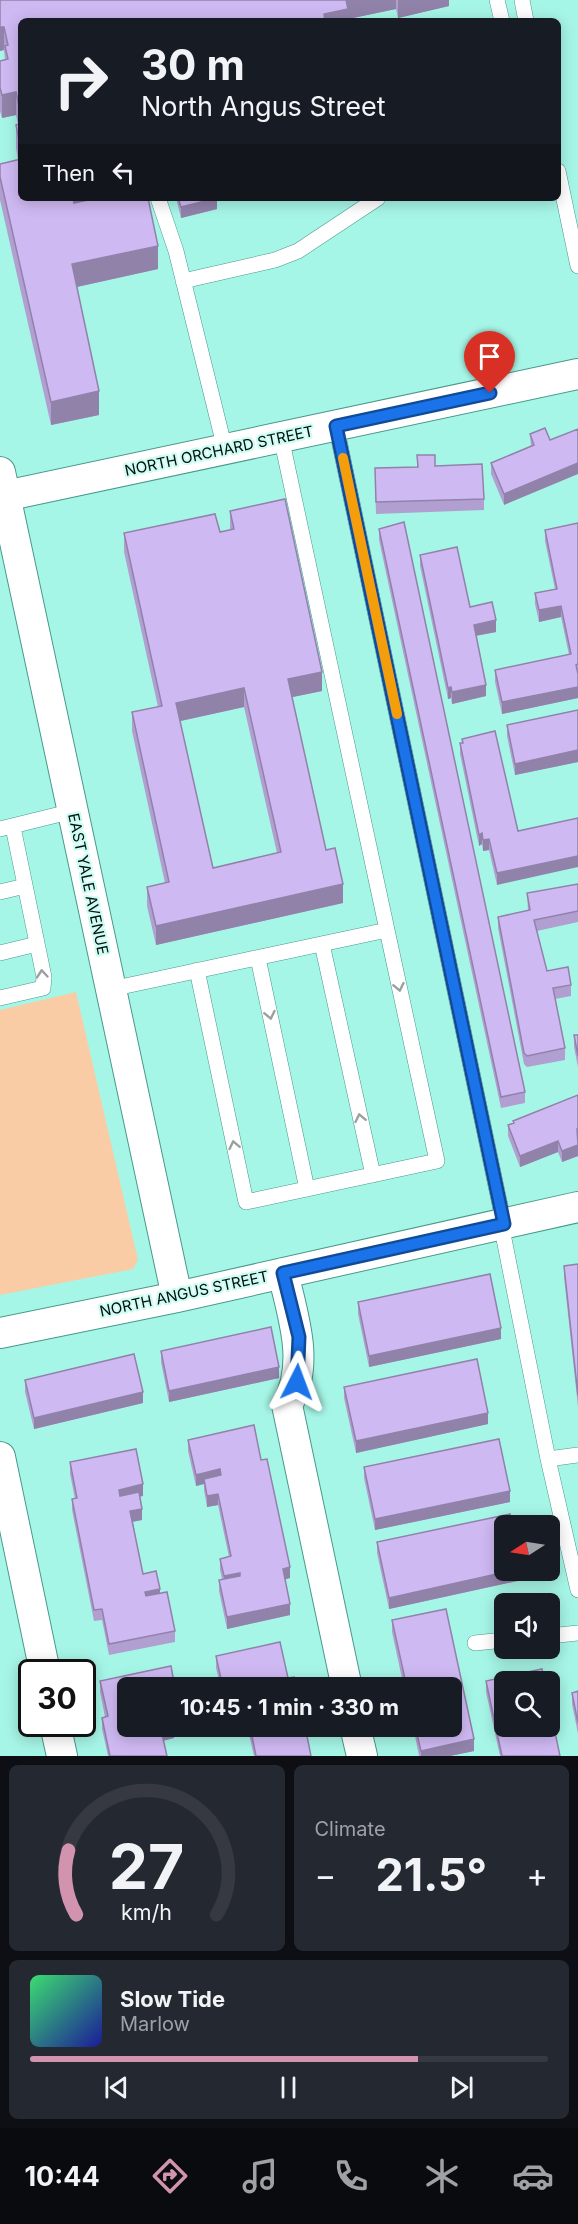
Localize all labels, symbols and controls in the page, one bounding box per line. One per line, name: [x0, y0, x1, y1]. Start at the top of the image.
text: 30 m: [141, 39, 245, 90]
icon: right: [42, 42, 120, 120]
text: North Angus Street: [141, 90, 386, 123]
icon: left: [107, 156, 140, 189]
text: Then: [42, 160, 95, 186]
pin: [464, 331, 515, 393]
icon: arrive: [473, 340, 506, 373]
street label: NORTH ORCHARD STREET: [123, 421, 315, 480]
street label: EAST YALE AVENUE: [64, 811, 113, 956]
one-way arrow: [36, 969, 49, 979]
one-way arrow: [392, 982, 405, 992]
one-way arrow: [263, 1009, 276, 1019]
one-way arrow: [355, 1113, 368, 1123]
one-way arrow: [228, 1140, 241, 1150]
street label: NORTH ANGUS STREET: [98, 1266, 270, 1321]
position arrow: [265, 1350, 329, 1414]
north arrow: [494, 1515, 560, 1581]
map controls: [494, 1515, 560, 1737]
button: sound: [494, 1593, 560, 1659]
speed limit sign: 30: [18, 1659, 96, 1737]
button: search: [494, 1671, 560, 1737]
text: 10:45 · 1 min · 330 m: [180, 1694, 399, 1720]
text: Climate: [315, 1817, 386, 1841]
text: 27: [109, 1829, 185, 1904]
text: 21.5°: [375, 1847, 487, 1902]
text: −: [315, 1855, 336, 1895]
text: +: [526, 1855, 548, 1895]
text: km/h: [121, 1899, 172, 1925]
text: Slow Tide: [120, 1986, 225, 2012]
text: Marlow: [120, 2012, 190, 2036]
icon: previous: [100, 2071, 133, 2104]
icon: pause: [272, 2071, 305, 2104]
icon: next: [445, 2071, 478, 2104]
icon: directions: [149, 2155, 191, 2197]
icon: music: [239, 2155, 281, 2197]
icon: phone: [330, 2155, 372, 2197]
icon: climate: [421, 2155, 463, 2197]
icon: car: [512, 2155, 554, 2197]
text: 10:44: [24, 2160, 100, 2193]

